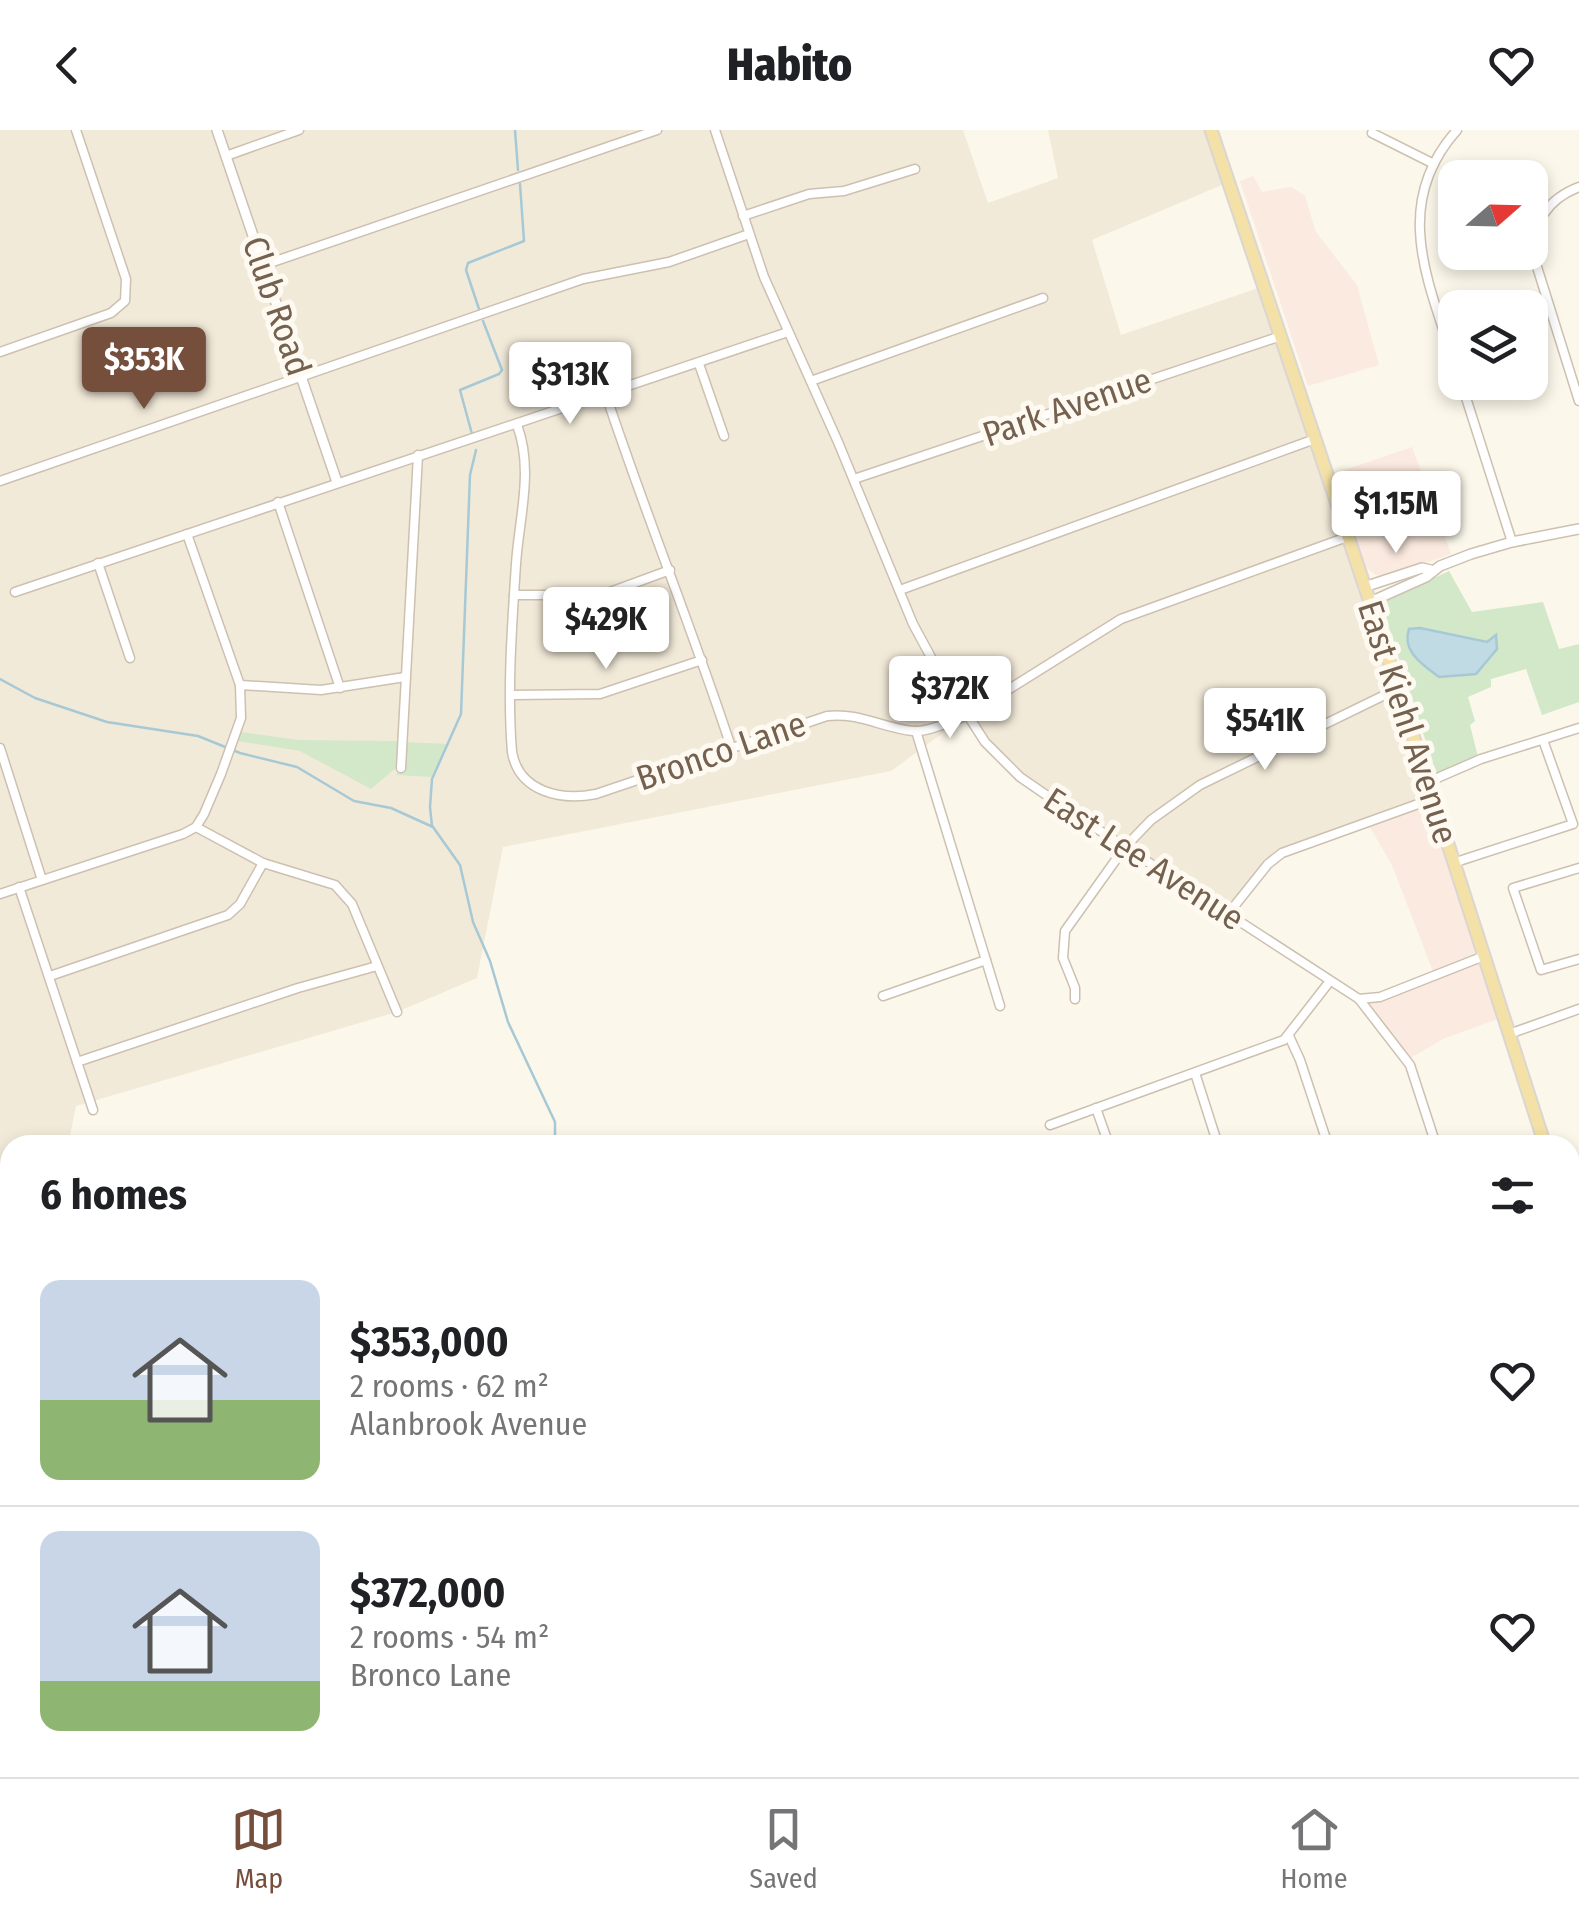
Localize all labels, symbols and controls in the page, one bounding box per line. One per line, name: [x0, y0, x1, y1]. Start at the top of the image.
icon: back: [40, 38, 95, 93]
text: Habito: [727, 38, 852, 92]
icon: heart: [1484, 38, 1539, 93]
north arrow: [1438, 160, 1548, 270]
map controls: [1438, 160, 1548, 400]
street label: Club Road: [234, 231, 320, 381]
button: layers: [1438, 290, 1548, 400]
pin: $353K: [74, 327, 214, 412]
text: $353K: [104, 340, 184, 378]
pin: $313K: [500, 342, 640, 427]
text: $313K: [531, 355, 609, 393]
street label: Park Avenue: [977, 359, 1157, 455]
pin: $1.15M: [1315, 471, 1477, 556]
text: $1.15M: [1354, 484, 1438, 522]
pin: $429K: [536, 587, 676, 672]
street label: East Kiehl Avenue: [1349, 595, 1467, 849]
text: $429K: [565, 600, 647, 638]
pin: $372K: [880, 656, 1020, 741]
text: $372K: [911, 669, 989, 707]
pin: $541K: [1195, 688, 1335, 773]
text: $541K: [1226, 701, 1304, 739]
street label: Bronco Lane: [631, 702, 811, 800]
street label: East Lee Avenue: [1036, 779, 1252, 939]
icon: filters: [1485, 1168, 1540, 1223]
text: 6 homes: [40, 1170, 187, 1220]
text: $353,000: [350, 1317, 509, 1367]
icon: home: [120, 1320, 240, 1440]
icon: heart: [1485, 1353, 1540, 1408]
text: 2 rooms · 62 m²: [350, 1367, 549, 1405]
text: Alanbrook Avenue: [350, 1405, 587, 1443]
text: $372,000: [350, 1568, 506, 1618]
icon: home: [120, 1571, 240, 1691]
icon: heart: [1485, 1604, 1540, 1659]
text: 2 rooms · 54 m²: [350, 1618, 549, 1656]
text: Bronco Lane: [350, 1656, 511, 1694]
tab: Map: [231, 1802, 286, 1895]
tab: Saved: [749, 1802, 818, 1895]
tab: Home: [1281, 1802, 1348, 1895]

